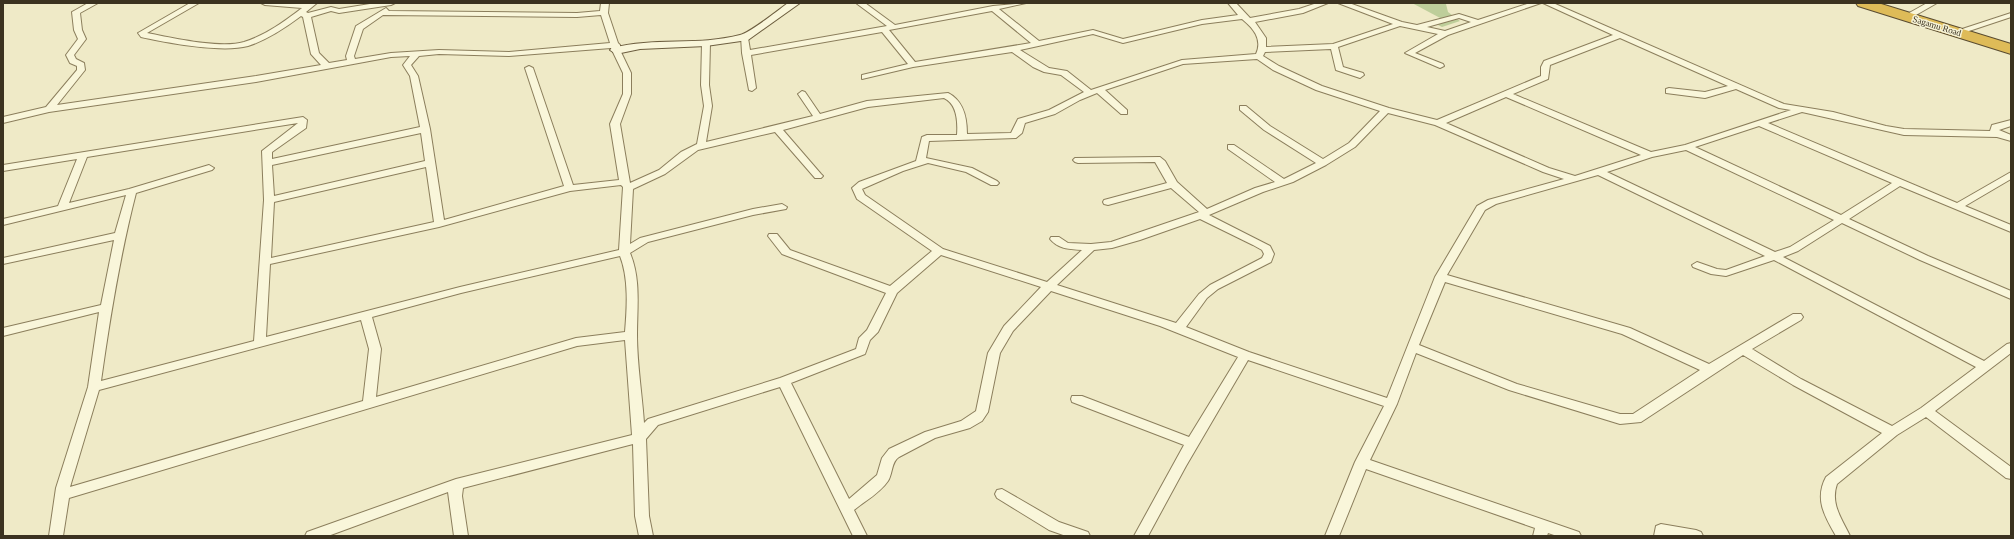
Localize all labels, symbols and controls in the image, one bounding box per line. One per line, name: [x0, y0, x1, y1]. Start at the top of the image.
street label: Sagamu Road: [1912, 14, 1963, 38]

